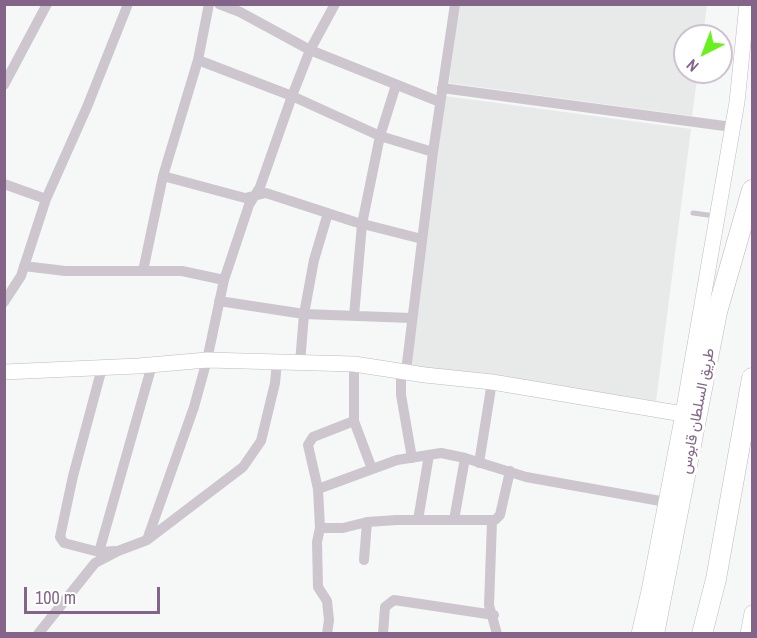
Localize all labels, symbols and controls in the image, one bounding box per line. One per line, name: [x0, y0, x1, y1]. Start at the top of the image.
north arrow: [673, 24, 733, 84]
text: N: [681, 55, 703, 77]
street label: طريق السلطان قابوس: [677, 347, 719, 475]
scale bar: [27, 575, 164, 613]
text: 100 m: [35, 585, 76, 610]

